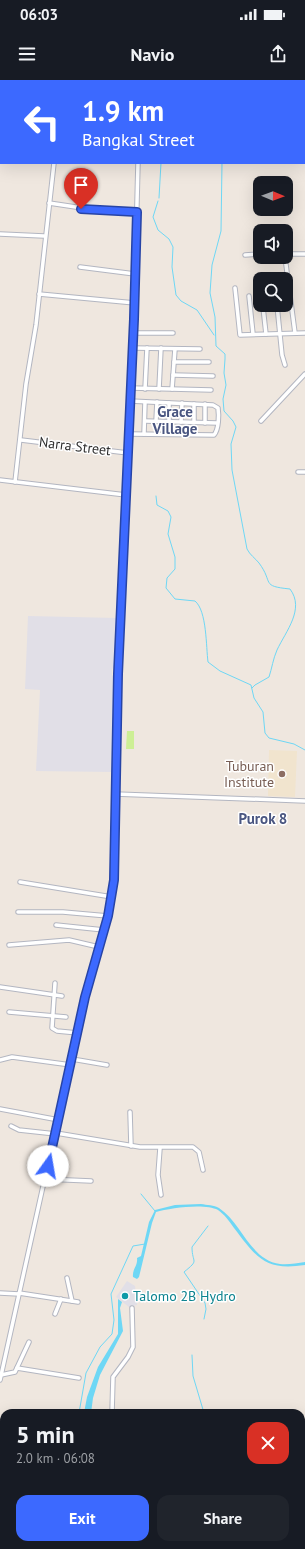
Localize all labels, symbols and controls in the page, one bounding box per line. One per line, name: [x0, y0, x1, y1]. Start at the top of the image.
text: 06:03: [20, 5, 58, 24]
icon: menu: [16, 43, 38, 65]
text: Navio: [131, 43, 174, 66]
icon: share: [267, 43, 289, 65]
text: 1.9 km: [82, 92, 164, 129]
icon: left: [16, 96, 68, 148]
text: Bangkal Street: [82, 128, 195, 151]
pin: [64, 168, 98, 209]
icon: arrive: [70, 174, 92, 196]
north arrow: [253, 176, 293, 216]
map controls: [253, 176, 293, 312]
button: sound: [253, 224, 293, 264]
button: search: [253, 272, 293, 312]
district label: Grace Village: [152, 402, 198, 438]
street label: Narra Street: [38, 433, 112, 459]
place label: Tuburan Institute: [224, 757, 274, 791]
marker: Tuburan Institute: [277, 769, 287, 779]
district label: Purok 8: [239, 809, 287, 828]
position arrow: [27, 1145, 69, 1187]
place label: Talomo 2B Hydro: [133, 1287, 236, 1305]
marker: Talomo 2B Hydro: [120, 1291, 130, 1301]
text: 5 min: [16, 1419, 75, 1450]
button: close: [247, 1422, 289, 1464]
text: 2.0 km · 06:08: [16, 1450, 95, 1467]
button: Exit: [16, 1495, 149, 1541]
button: Share: [157, 1495, 289, 1541]

